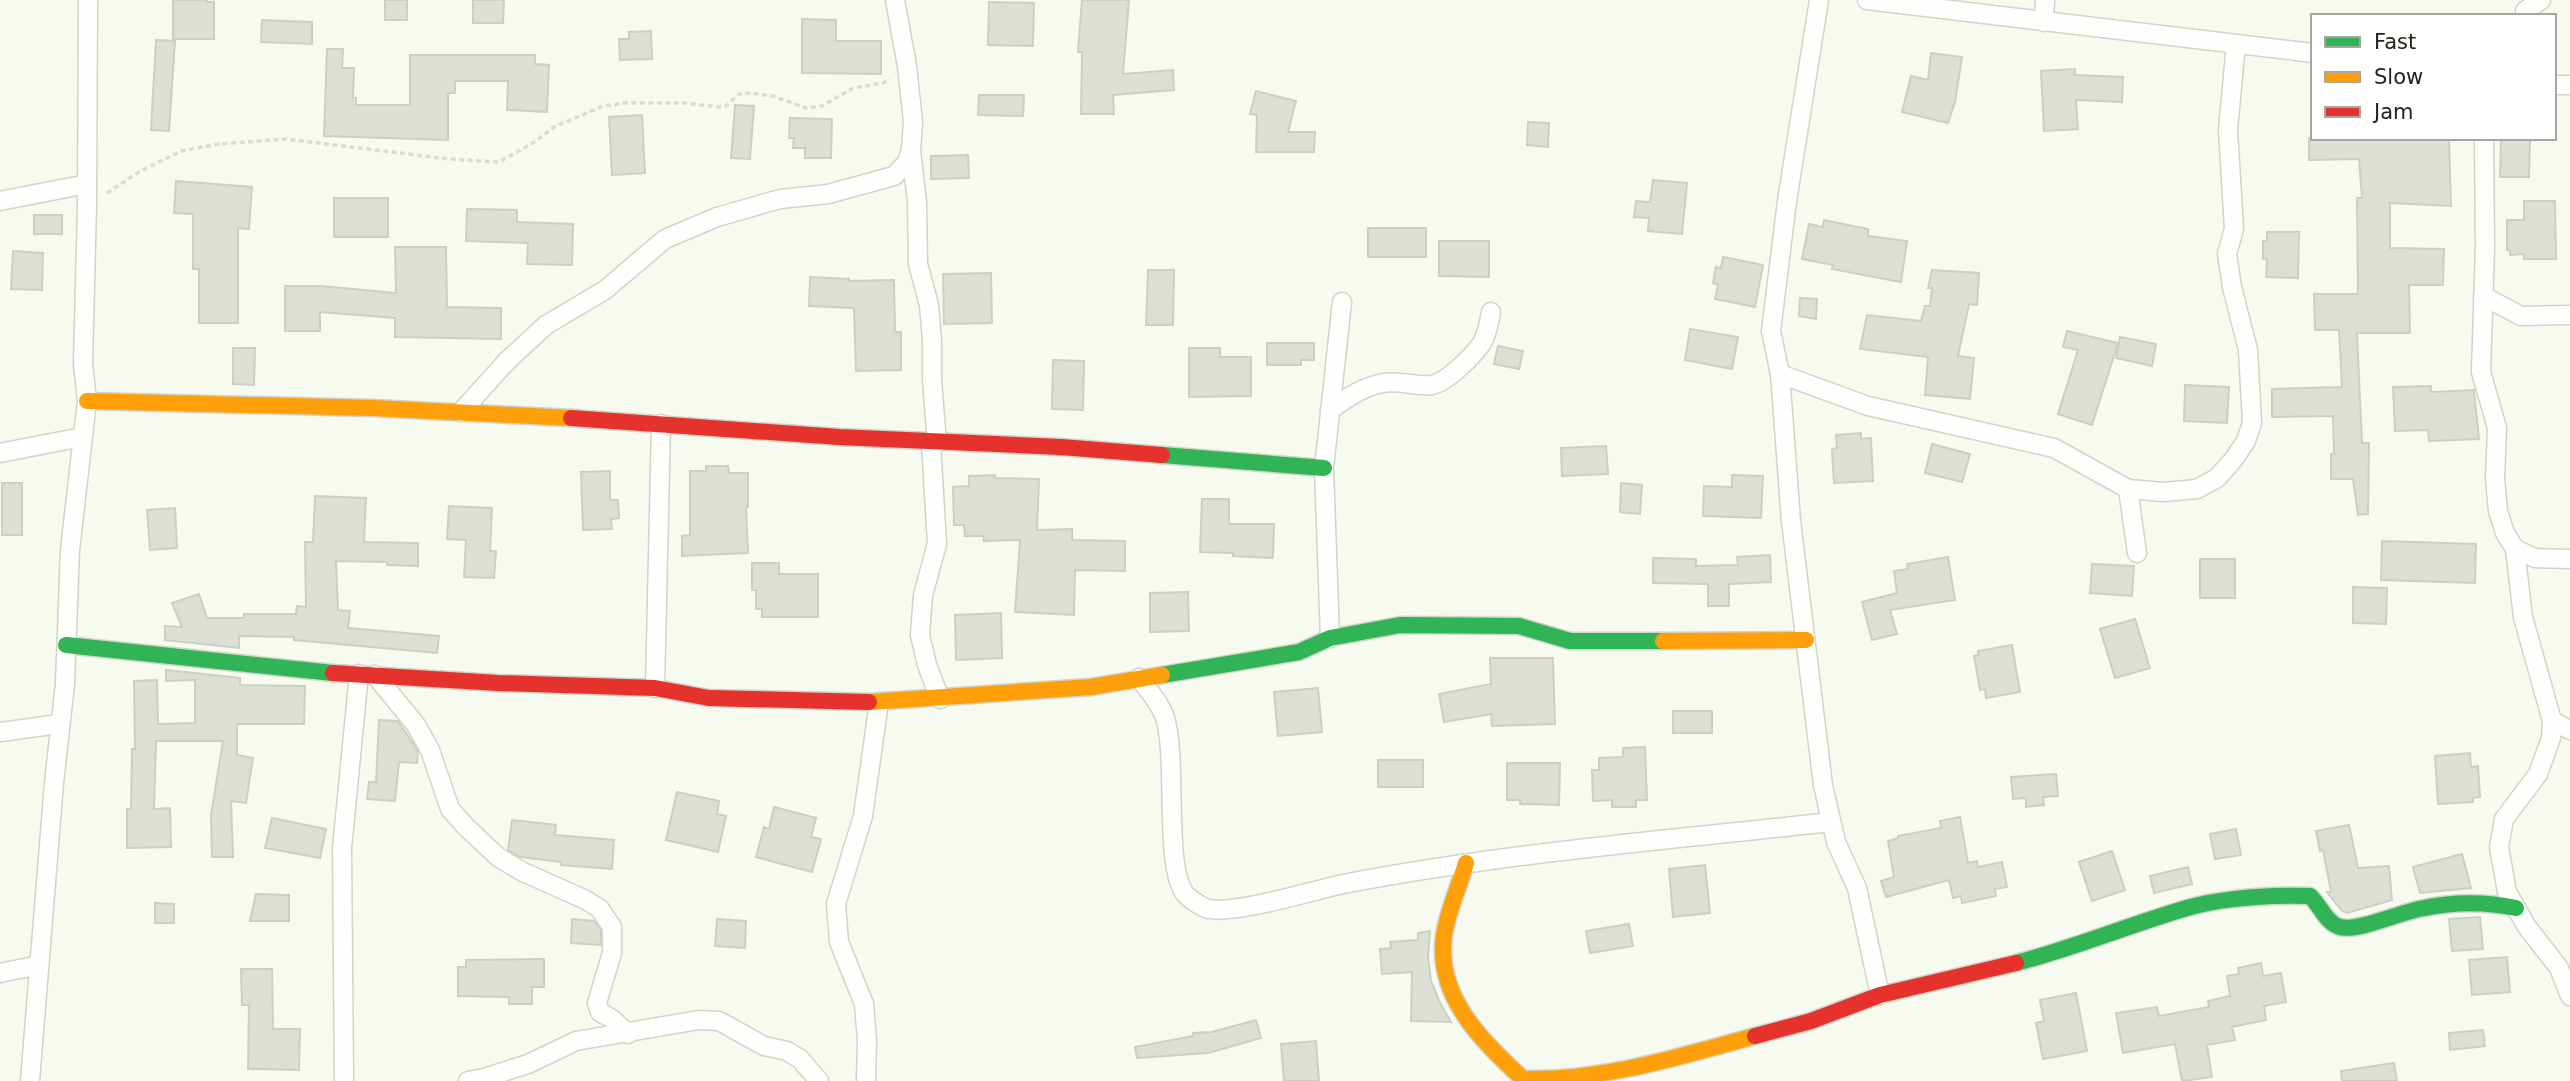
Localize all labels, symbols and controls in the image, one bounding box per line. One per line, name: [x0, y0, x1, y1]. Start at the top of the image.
legend: [2311, 14, 2556, 140]
text: Fast: [2374, 30, 2416, 54]
text: Slow: [2374, 65, 2423, 89]
text: Jam: [2372, 100, 2414, 124]

